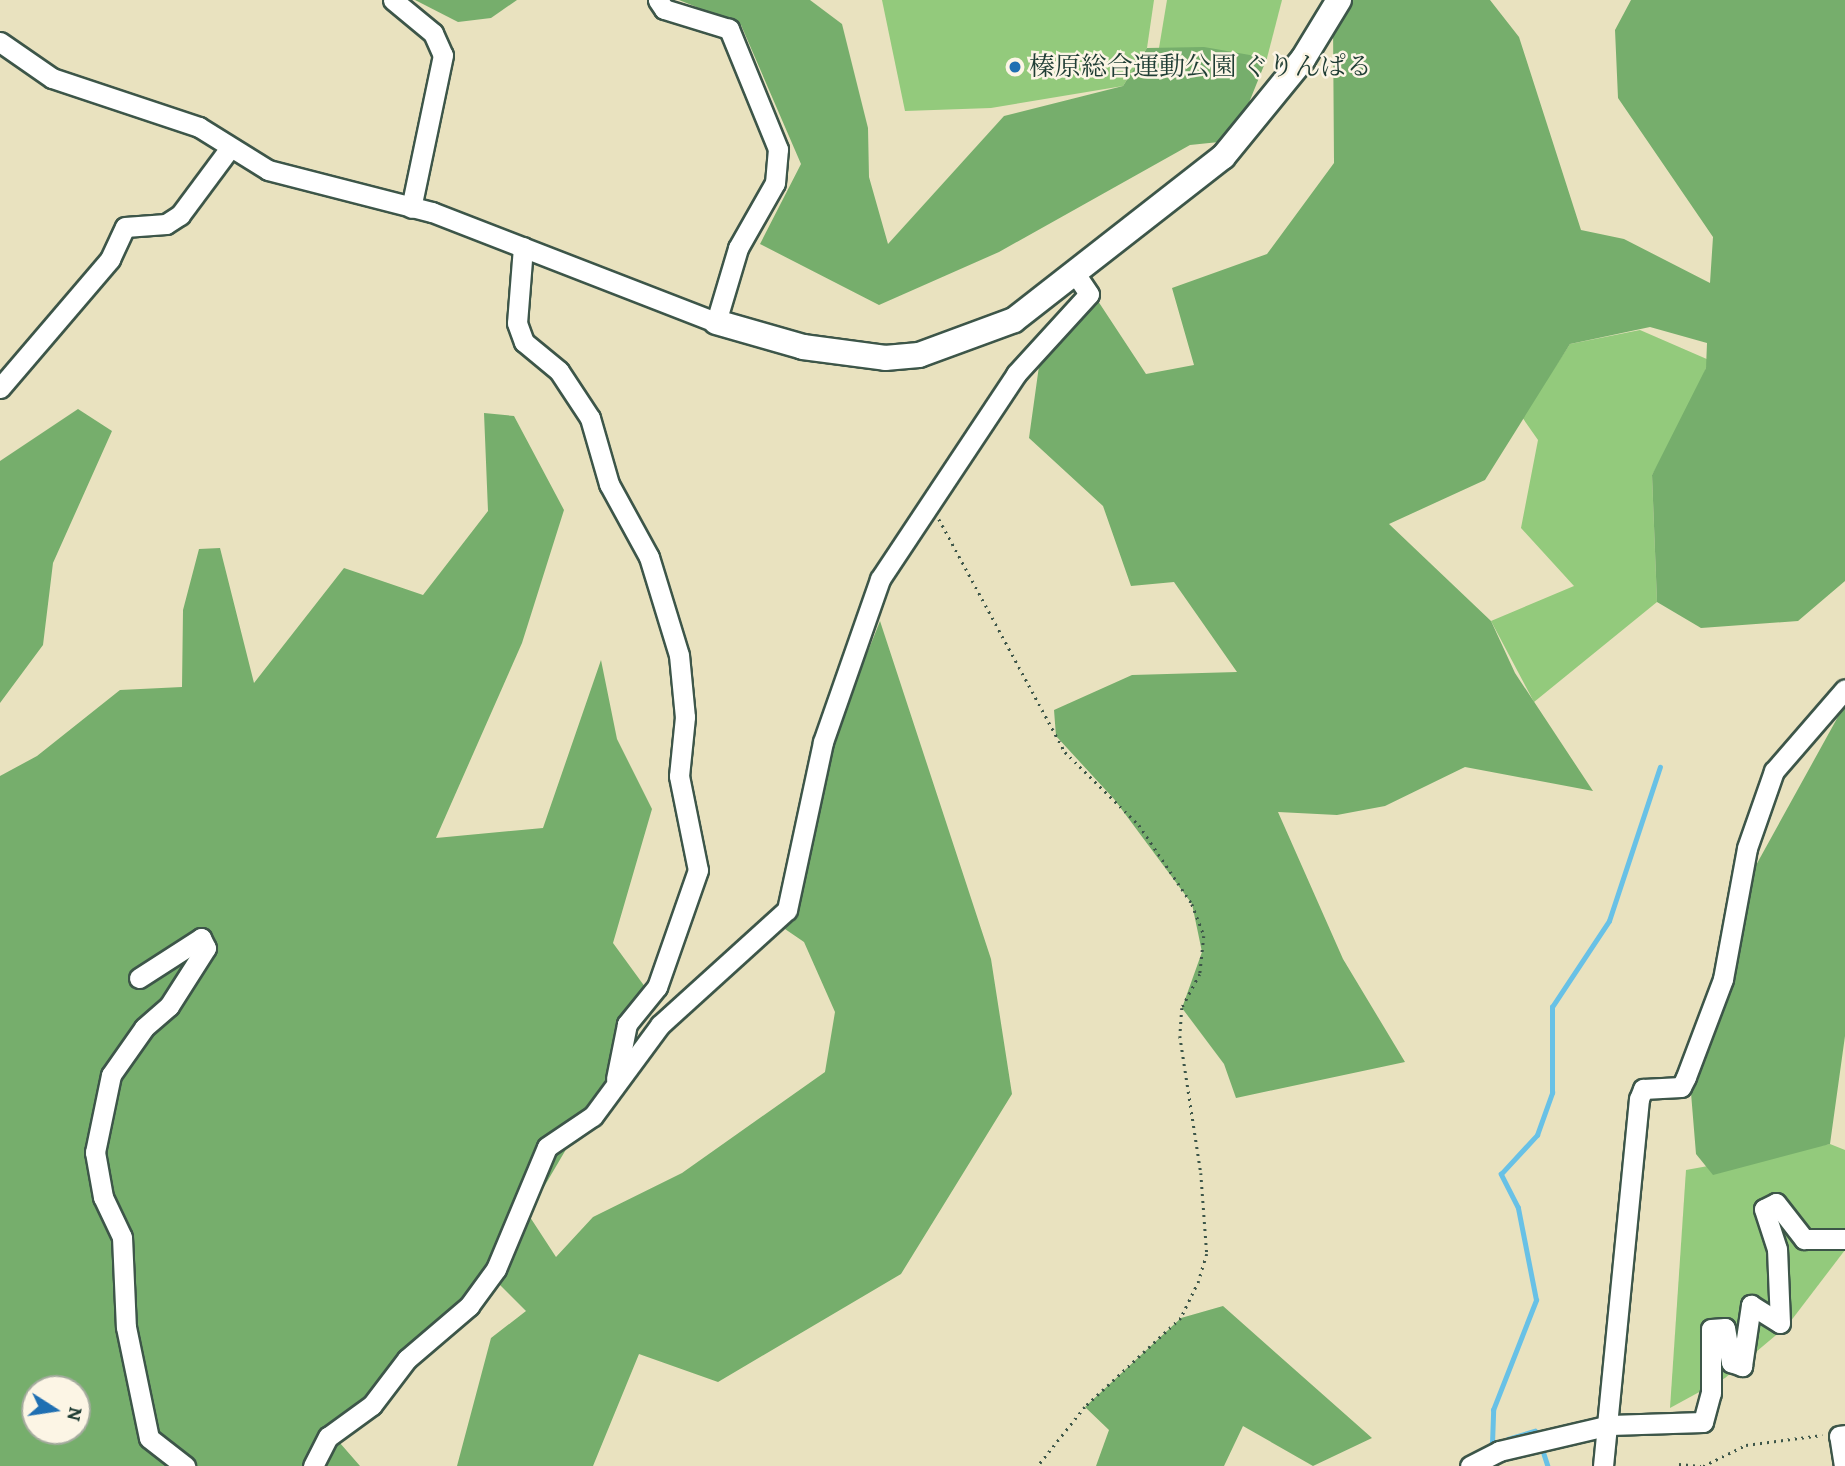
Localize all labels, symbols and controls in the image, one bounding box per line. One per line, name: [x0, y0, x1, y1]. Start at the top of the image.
place label: 榛原総合運動公園 ぐりんぱる: [1029, 51, 1372, 83]
marker: 榛原総合運動公園 ぐりんぱる: [1007, 59, 1023, 75]
north arrow: [21, 1375, 91, 1445]
text: N: [60, 1404, 89, 1423]

